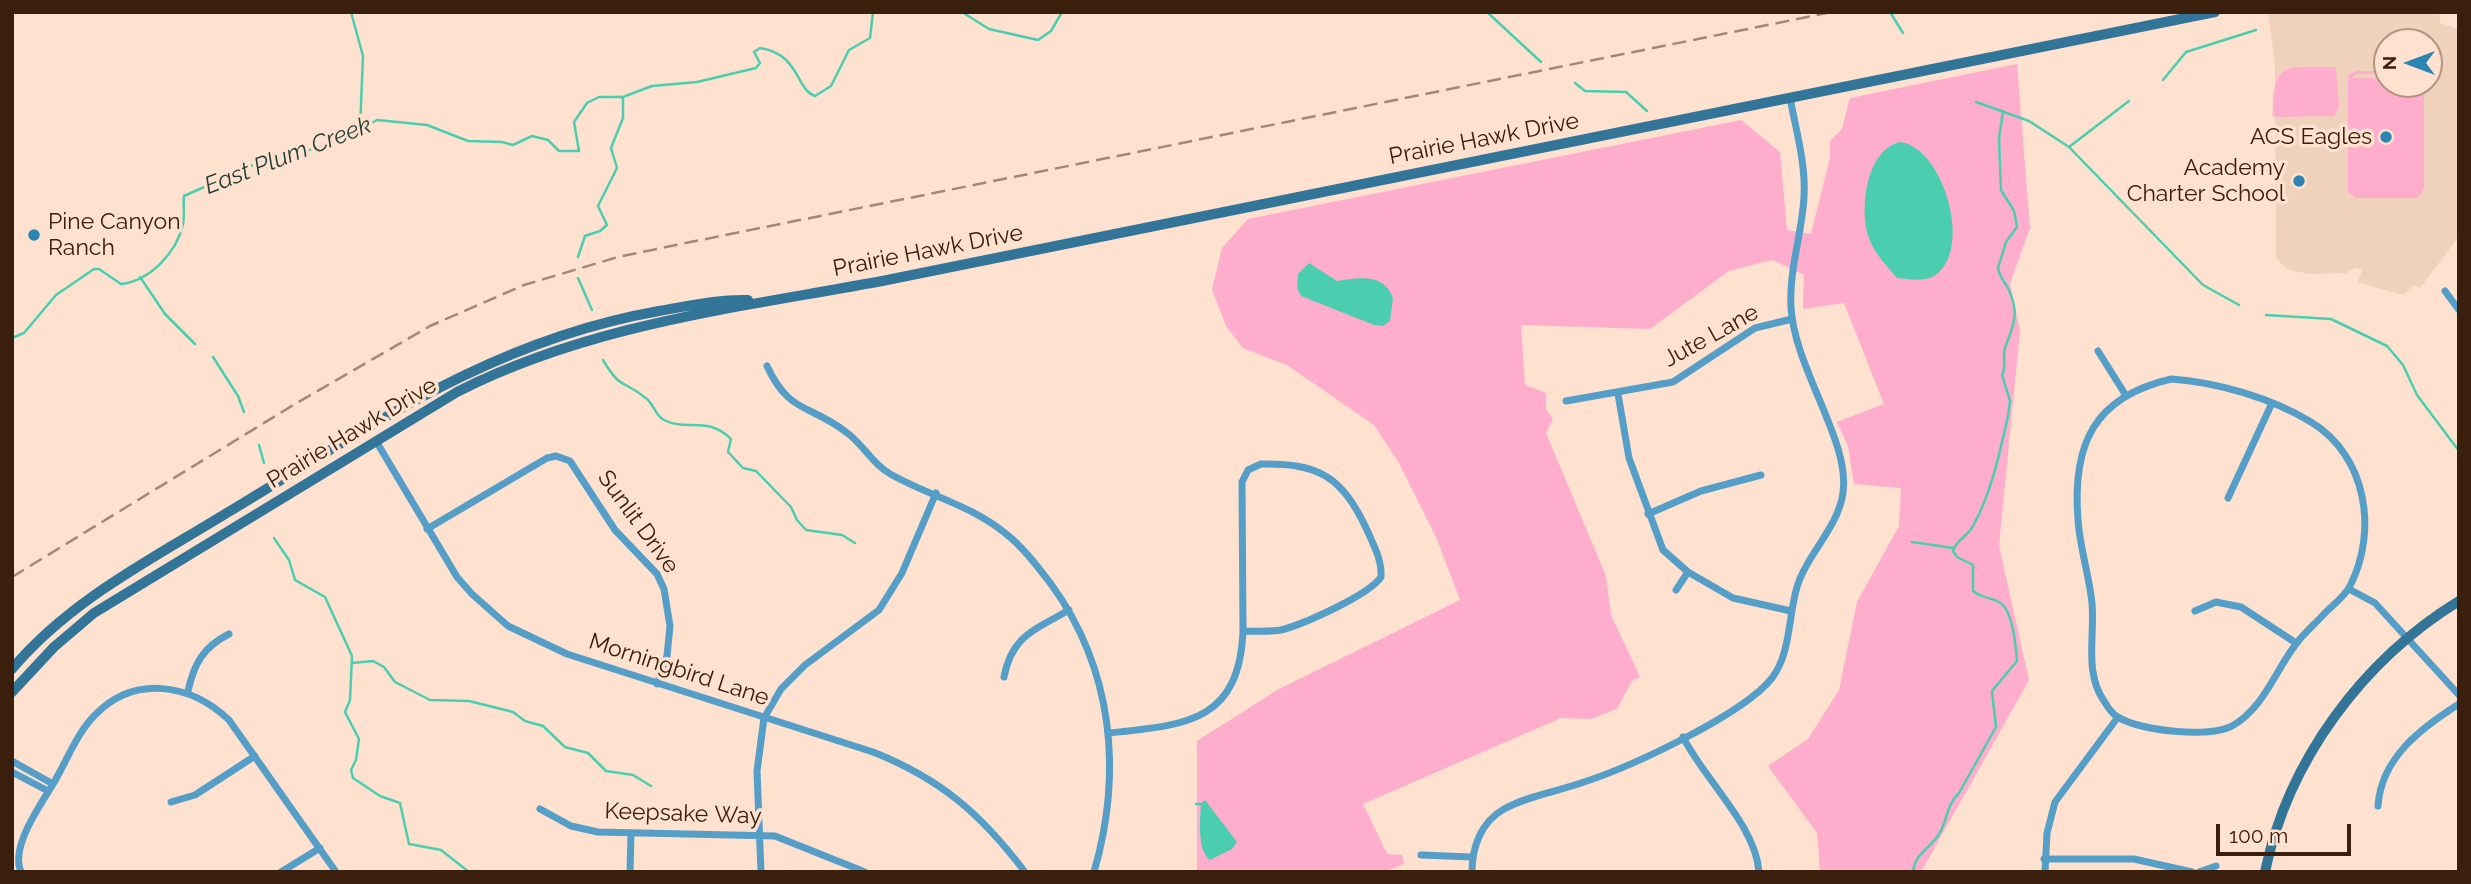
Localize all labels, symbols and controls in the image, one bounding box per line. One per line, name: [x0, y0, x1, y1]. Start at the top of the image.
north arrow: [2373, 28, 2443, 98]
text: N: [2378, 56, 2400, 70]
street label: Prairie Hawk Drive: [1387, 107, 1581, 171]
water label: East Plum Creek: [200, 111, 376, 201]
place label: ACS Eagles: [2250, 123, 2372, 151]
marker: ACS Eagles: [2378, 129, 2394, 145]
place label: Academy Charter School: [2127, 154, 2285, 208]
marker: Academy Charter School: [2291, 173, 2307, 189]
place label: Pine Canyon Ranch: [48, 208, 181, 262]
street label: Prairie Hawk Drive: [831, 219, 1025, 283]
marker: Pine Canyon Ranch: [26, 227, 42, 243]
street label: Jute Lane: [1659, 299, 1763, 373]
street label: Prairie Hawk Drive: [262, 371, 442, 495]
street label: Sunlit Drive: [591, 465, 685, 579]
street label: Morningbird Lane: [585, 628, 773, 712]
street label: Keepsake Way: [604, 797, 762, 831]
scale bar: [2219, 810, 2354, 854]
text: 100 m: [2229, 823, 2288, 848]

